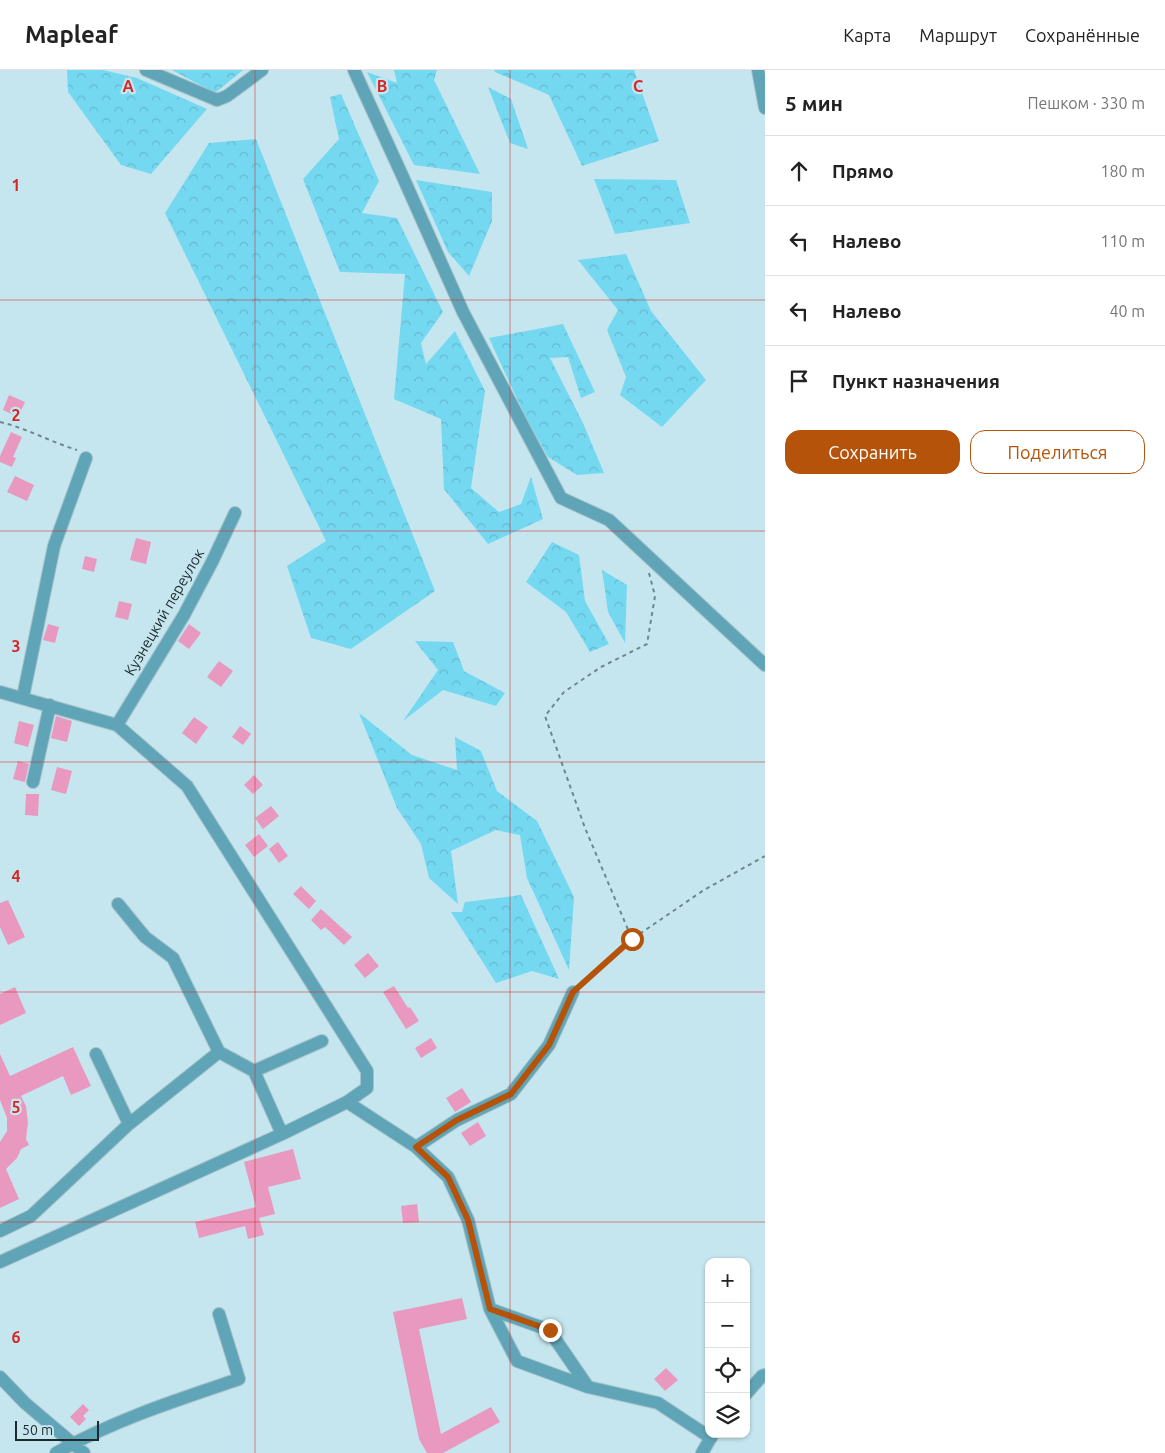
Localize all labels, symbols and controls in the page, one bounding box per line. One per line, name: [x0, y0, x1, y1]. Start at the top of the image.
text: Mapleaf: [25, 21, 118, 48]
text: Карта: [843, 25, 891, 45]
text: Маршрут: [919, 25, 997, 45]
text: Сохранённые: [1025, 25, 1140, 45]
text: A: [122, 77, 134, 95]
text: B: [377, 77, 387, 95]
text: C: [633, 77, 643, 95]
text: 5 мин: [785, 91, 843, 115]
text: Пешком · 330 m: [1027, 94, 1145, 112]
icon: ahead: [785, 157, 813, 185]
text: Прямо: [832, 160, 894, 182]
text: 180 m: [1100, 162, 1145, 180]
text: 1: [11, 176, 21, 194]
icon: left: [785, 227, 813, 255]
text: Налево: [832, 230, 901, 252]
text: 110 m: [1100, 232, 1145, 250]
icon: left: [785, 297, 813, 325]
text: Налево: [832, 300, 901, 322]
text: 40 m: [1109, 302, 1145, 320]
icon: arrive: [785, 367, 813, 395]
text: Пункт назначения: [832, 370, 1000, 392]
text: 2: [11, 406, 21, 424]
button: Сохранить: [785, 430, 960, 474]
button: Поделиться: [970, 430, 1145, 474]
street label: Кузнецкий переулок: [121, 545, 207, 679]
text: 3: [11, 637, 21, 655]
text: 4: [11, 867, 21, 885]
route start: [621, 928, 644, 951]
text: 5: [11, 1098, 21, 1116]
map controls: [705, 1258, 750, 1438]
button: +: [705, 1258, 750, 1303]
button: −: [705, 1303, 750, 1348]
route end: [539, 1319, 562, 1342]
text: 6: [11, 1328, 21, 1346]
button: locate: [705, 1348, 750, 1393]
button: layers: [705, 1393, 750, 1438]
scale bar: [15, 1418, 99, 1441]
text: 50 m: [22, 1422, 53, 1438]

